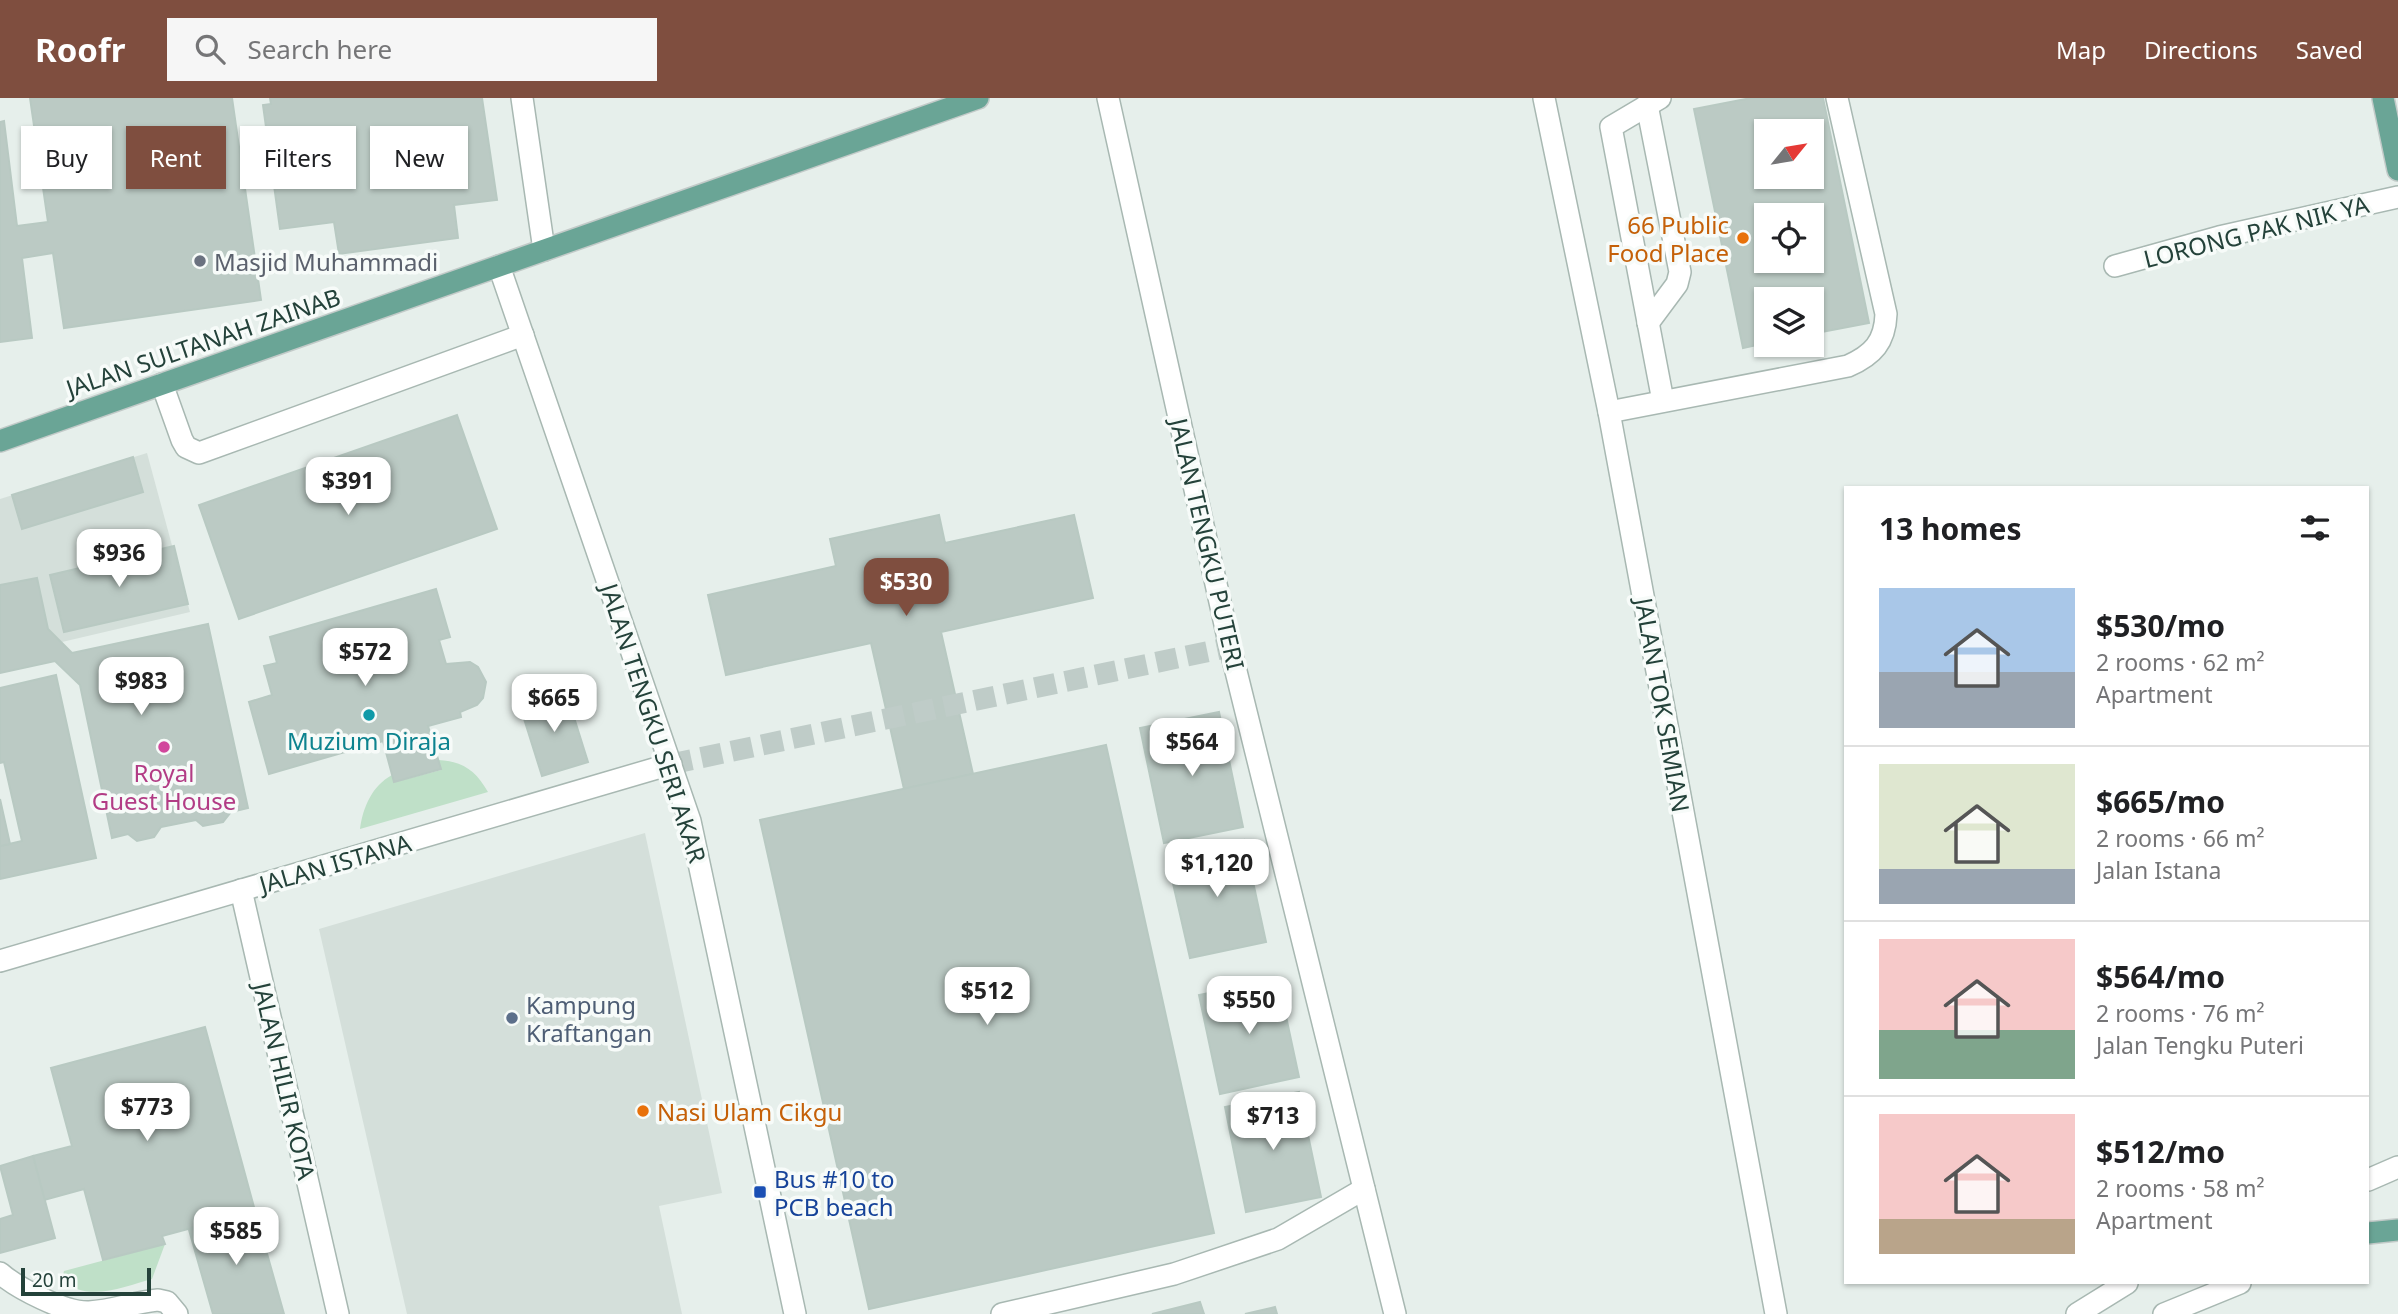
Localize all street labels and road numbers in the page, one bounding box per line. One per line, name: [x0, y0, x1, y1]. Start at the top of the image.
street label: LORONG PAK NIK YA: [2140, 187, 2373, 275]
street label: JALAN SULTANAH ZAINAB: [60, 280, 345, 405]
street label: JALAN TENGKU PUTERI: [1163, 413, 1253, 673]
street label: JALAN TENGKU SERI AKAR: [593, 577, 715, 867]
street label: JALAN TOK SEMIAN: [1628, 593, 1698, 815]
street label: JALAN ISTANA: [253, 825, 415, 901]
street label: JALAN HILIR KOTA: [246, 977, 324, 1184]

